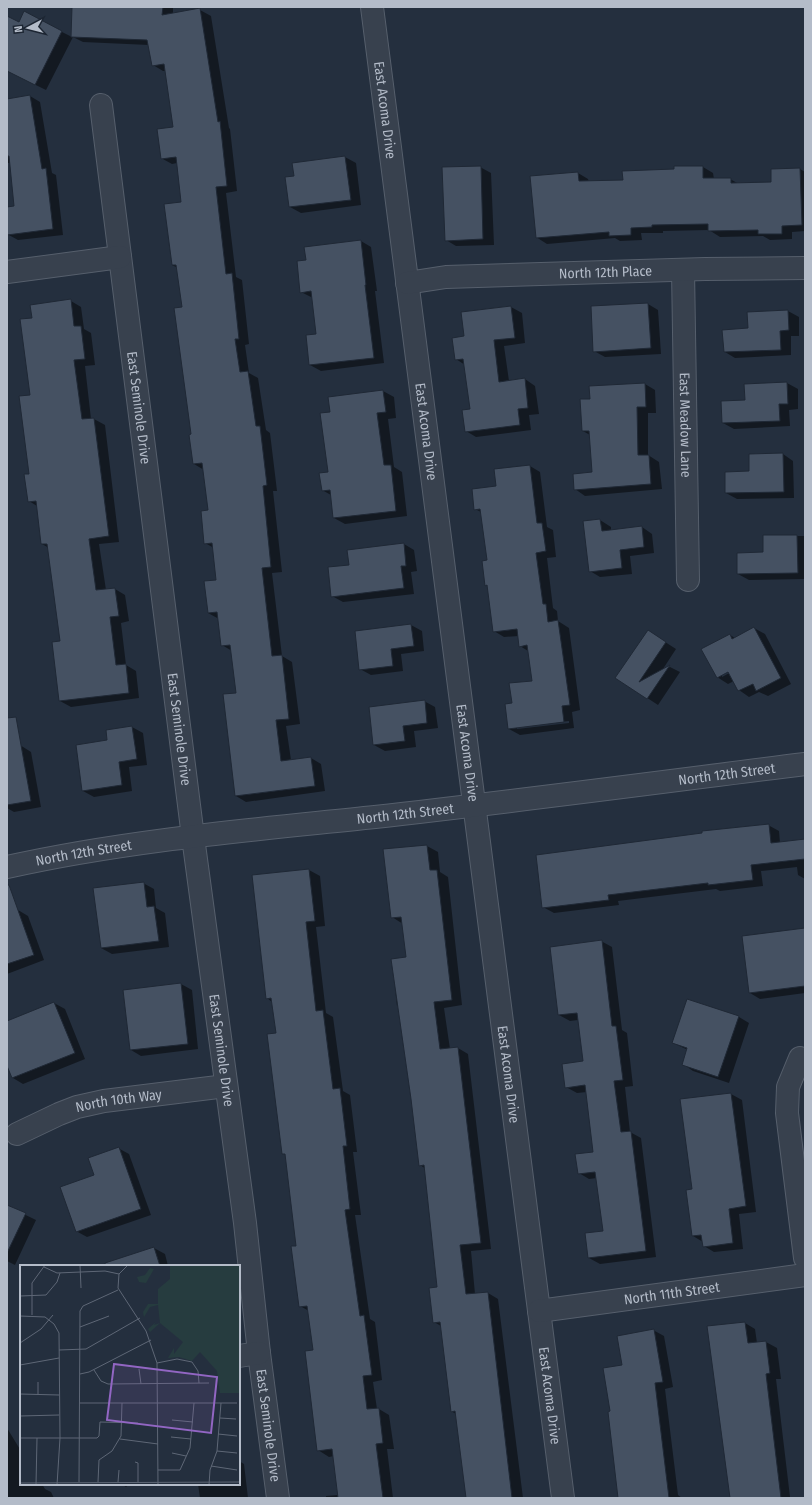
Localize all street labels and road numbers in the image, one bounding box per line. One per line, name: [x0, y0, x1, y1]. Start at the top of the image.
street label: East Acoma Drive: [371, 60, 400, 160]
street label: North 12th Place: [559, 262, 652, 282]
street label: East Seminole Drive: [124, 350, 155, 465]
street label: East Meadow Lane: [676, 372, 695, 478]
street label: East Acoma Drive: [412, 382, 441, 481]
street label: East Seminole Drive: [164, 672, 195, 787]
street label: East Acoma Drive: [453, 703, 482, 803]
street label: North 12th Street: [677, 759, 777, 789]
street label: North 12th Street: [356, 799, 455, 827]
street label: North 12th Street: [34, 836, 133, 869]
street label: East Seminole Drive: [206, 993, 238, 1108]
street label: East Acoma Drive: [494, 1025, 523, 1124]
street label: North 10th Way: [74, 1085, 163, 1116]
street label: North 11th Street: [623, 1278, 721, 1308]
street label: East Acoma Drive: [535, 1346, 565, 1445]
street label: East Seminole Drive: [253, 1368, 284, 1483]

